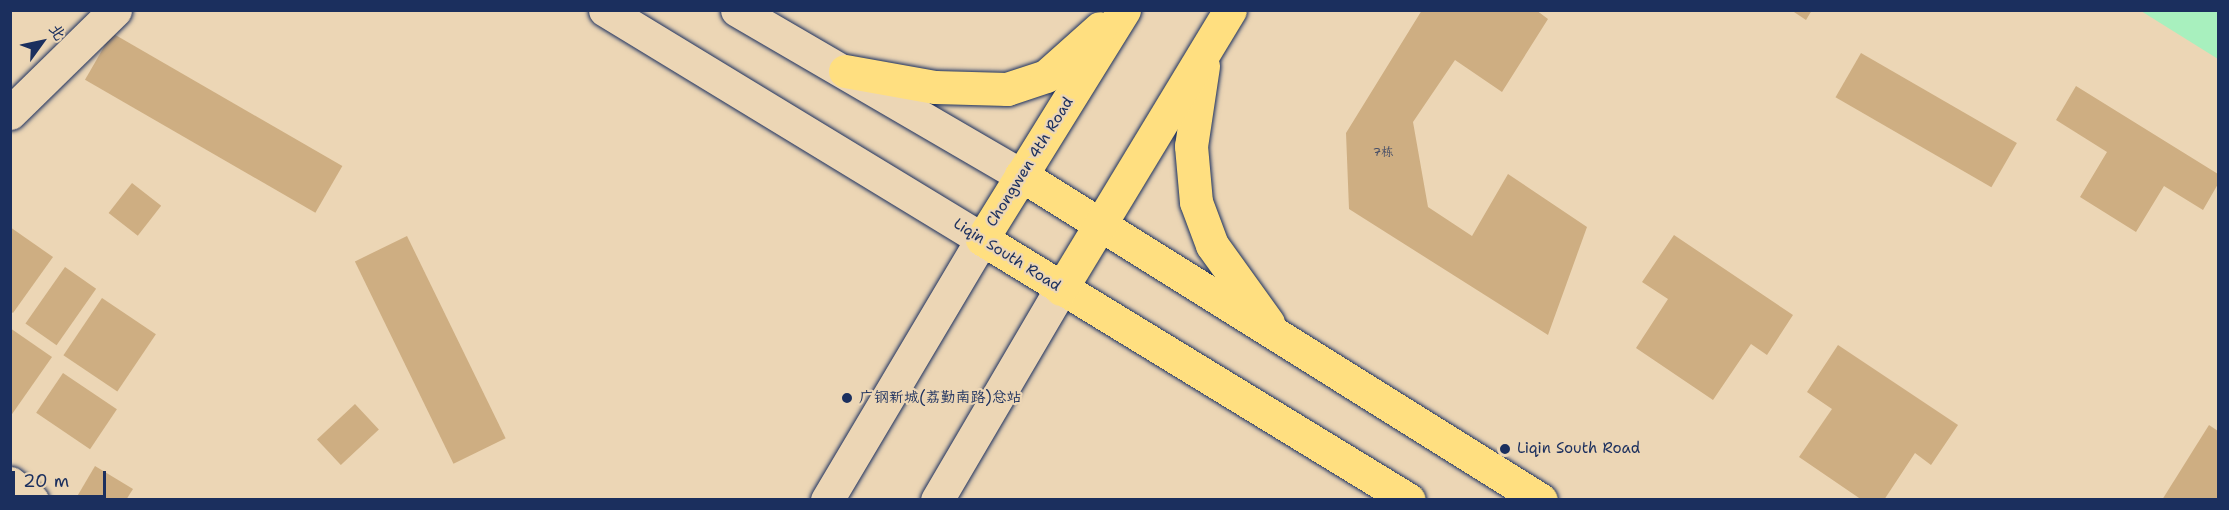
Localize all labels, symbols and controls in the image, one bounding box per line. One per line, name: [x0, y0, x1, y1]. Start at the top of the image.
north arrow: [12, 12, 72, 72]
text: 北: [44, 19, 71, 44]
street label: Chongwen 4th Road: [983, 94, 1077, 230]
house number: 7栋: [1373, 146, 1393, 160]
street label: Liqin South Road: [950, 215, 1064, 295]
place label: 广钢新城(荔勤南路)总站: [859, 389, 1022, 407]
marker: 广钢新城(荔勤南路)总站: [840, 391, 854, 405]
place label: Liqin South Road: [1517, 440, 1640, 458]
marker: Liqin South Road: [1498, 442, 1512, 456]
scale bar: [15, 459, 110, 497]
text: 20 m: [23, 469, 69, 493]

